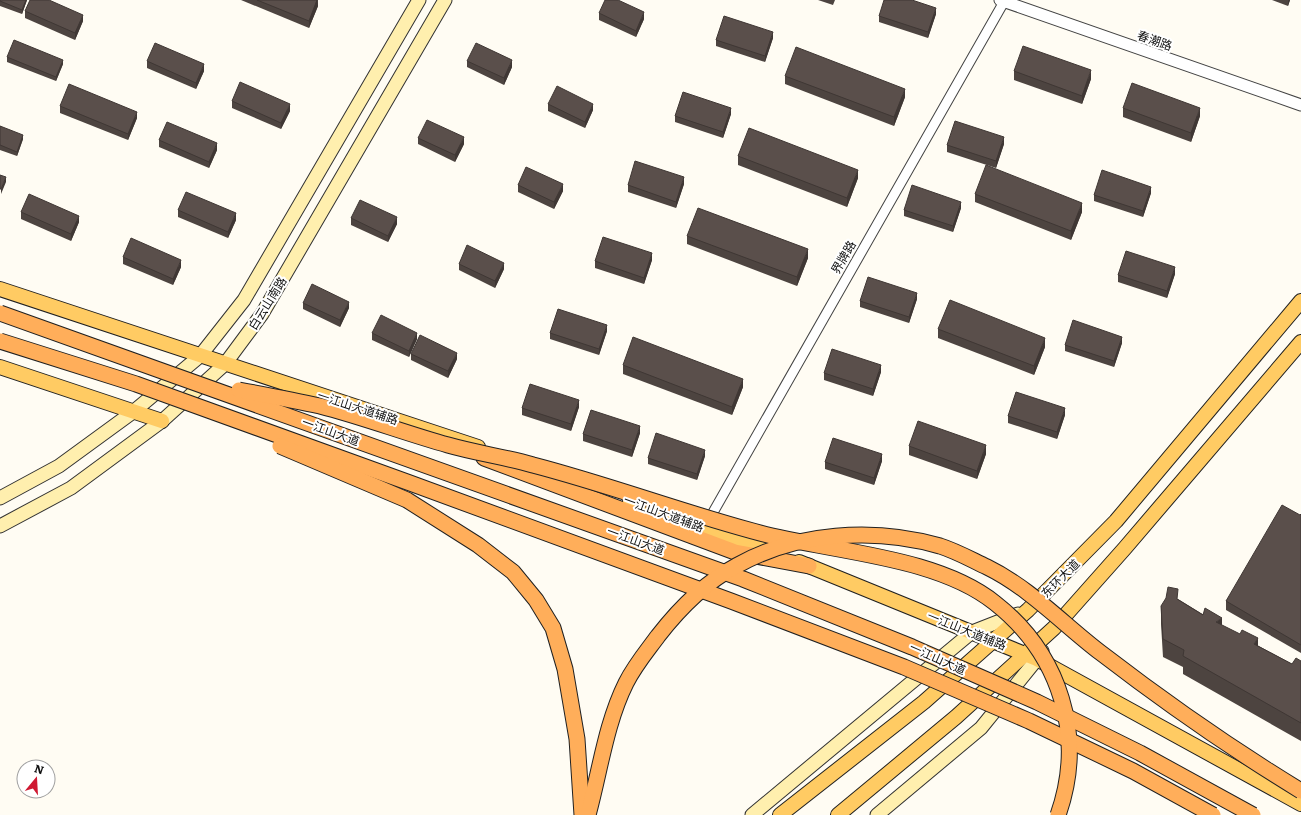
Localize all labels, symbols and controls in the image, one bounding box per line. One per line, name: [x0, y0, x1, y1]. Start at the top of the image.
street label: 春潮路: [1135, 26, 1175, 54]
street label: 界牌路: [826, 237, 860, 277]
street label: 白云山南路: [243, 273, 291, 333]
street label: 一江山大道辅路: [315, 385, 401, 429]
street label: 一江山大道: [300, 412, 362, 450]
street label: 一江山大道辅路: [621, 490, 707, 536]
street label: 一江山大道: [605, 521, 667, 559]
street label: 东环大道: [1037, 555, 1083, 601]
street label: 一江山大道辅路: [925, 606, 1009, 654]
street label: 一江山大道: [907, 638, 969, 678]
north arrow: [16, 759, 56, 799]
text: N: [33, 760, 46, 778]

